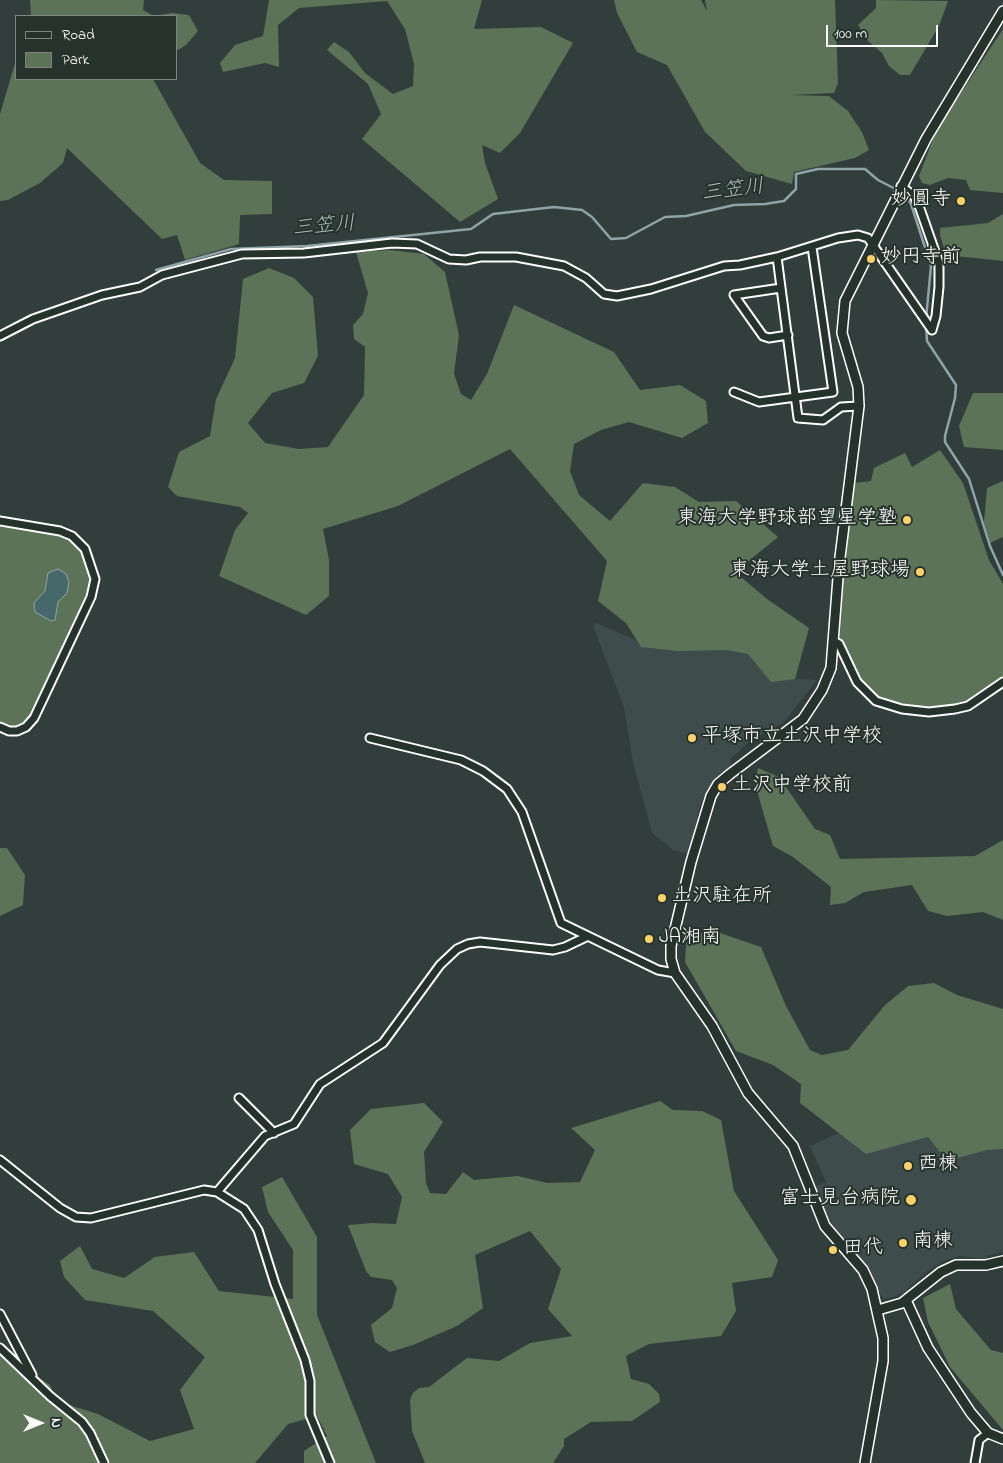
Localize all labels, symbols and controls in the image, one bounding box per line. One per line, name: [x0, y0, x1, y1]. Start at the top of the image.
legend: [15, 15, 178, 80]
scale bar: [828, 15, 940, 47]
text: 100 m: [834, 23, 867, 45]
text: Road: [62, 24, 95, 46]
text: Park: [62, 49, 89, 71]
water label: 三笠川: [700, 176, 766, 208]
place label: 妙圓寺: [891, 189, 951, 213]
marker: 妙圓寺: [955, 195, 967, 207]
water label: 三笠川: [292, 213, 356, 243]
place label: 妙円寺前: [881, 247, 961, 271]
marker: 妙円寺前: [865, 253, 877, 265]
place label: 東海大学野球部望星学塾: [677, 508, 897, 532]
marker: 東海大学野球部望星学塾: [901, 514, 913, 526]
place label: 東海大学土屋野球場: [730, 560, 910, 584]
marker: 東海大学土屋野球場: [914, 566, 926, 578]
place label: 平塚市立土沢中学校: [702, 726, 882, 750]
marker: 平塚市立土沢中学校: [686, 732, 698, 744]
place label: 土沢中学校前: [732, 775, 852, 799]
marker: 土沢中学校前: [716, 781, 728, 793]
place label: 土沢駐在所: [672, 886, 772, 910]
marker: 土沢駐在所: [656, 892, 668, 904]
place label: JA湘南: [659, 927, 721, 951]
marker: JA湘南: [643, 933, 655, 945]
place label: 西棟: [918, 1154, 958, 1178]
marker: 西棟: [902, 1160, 914, 1172]
place label: 富士見台病院: [780, 1188, 900, 1212]
marker: 富士見台病院: [904, 1193, 918, 1207]
place label: 南棟: [913, 1231, 953, 1255]
marker: 南棟: [897, 1237, 909, 1249]
place label: 田代: [843, 1238, 883, 1262]
marker: 田代: [827, 1244, 839, 1256]
north arrow: [15, 1398, 65, 1448]
text: N: [45, 1418, 66, 1428]

